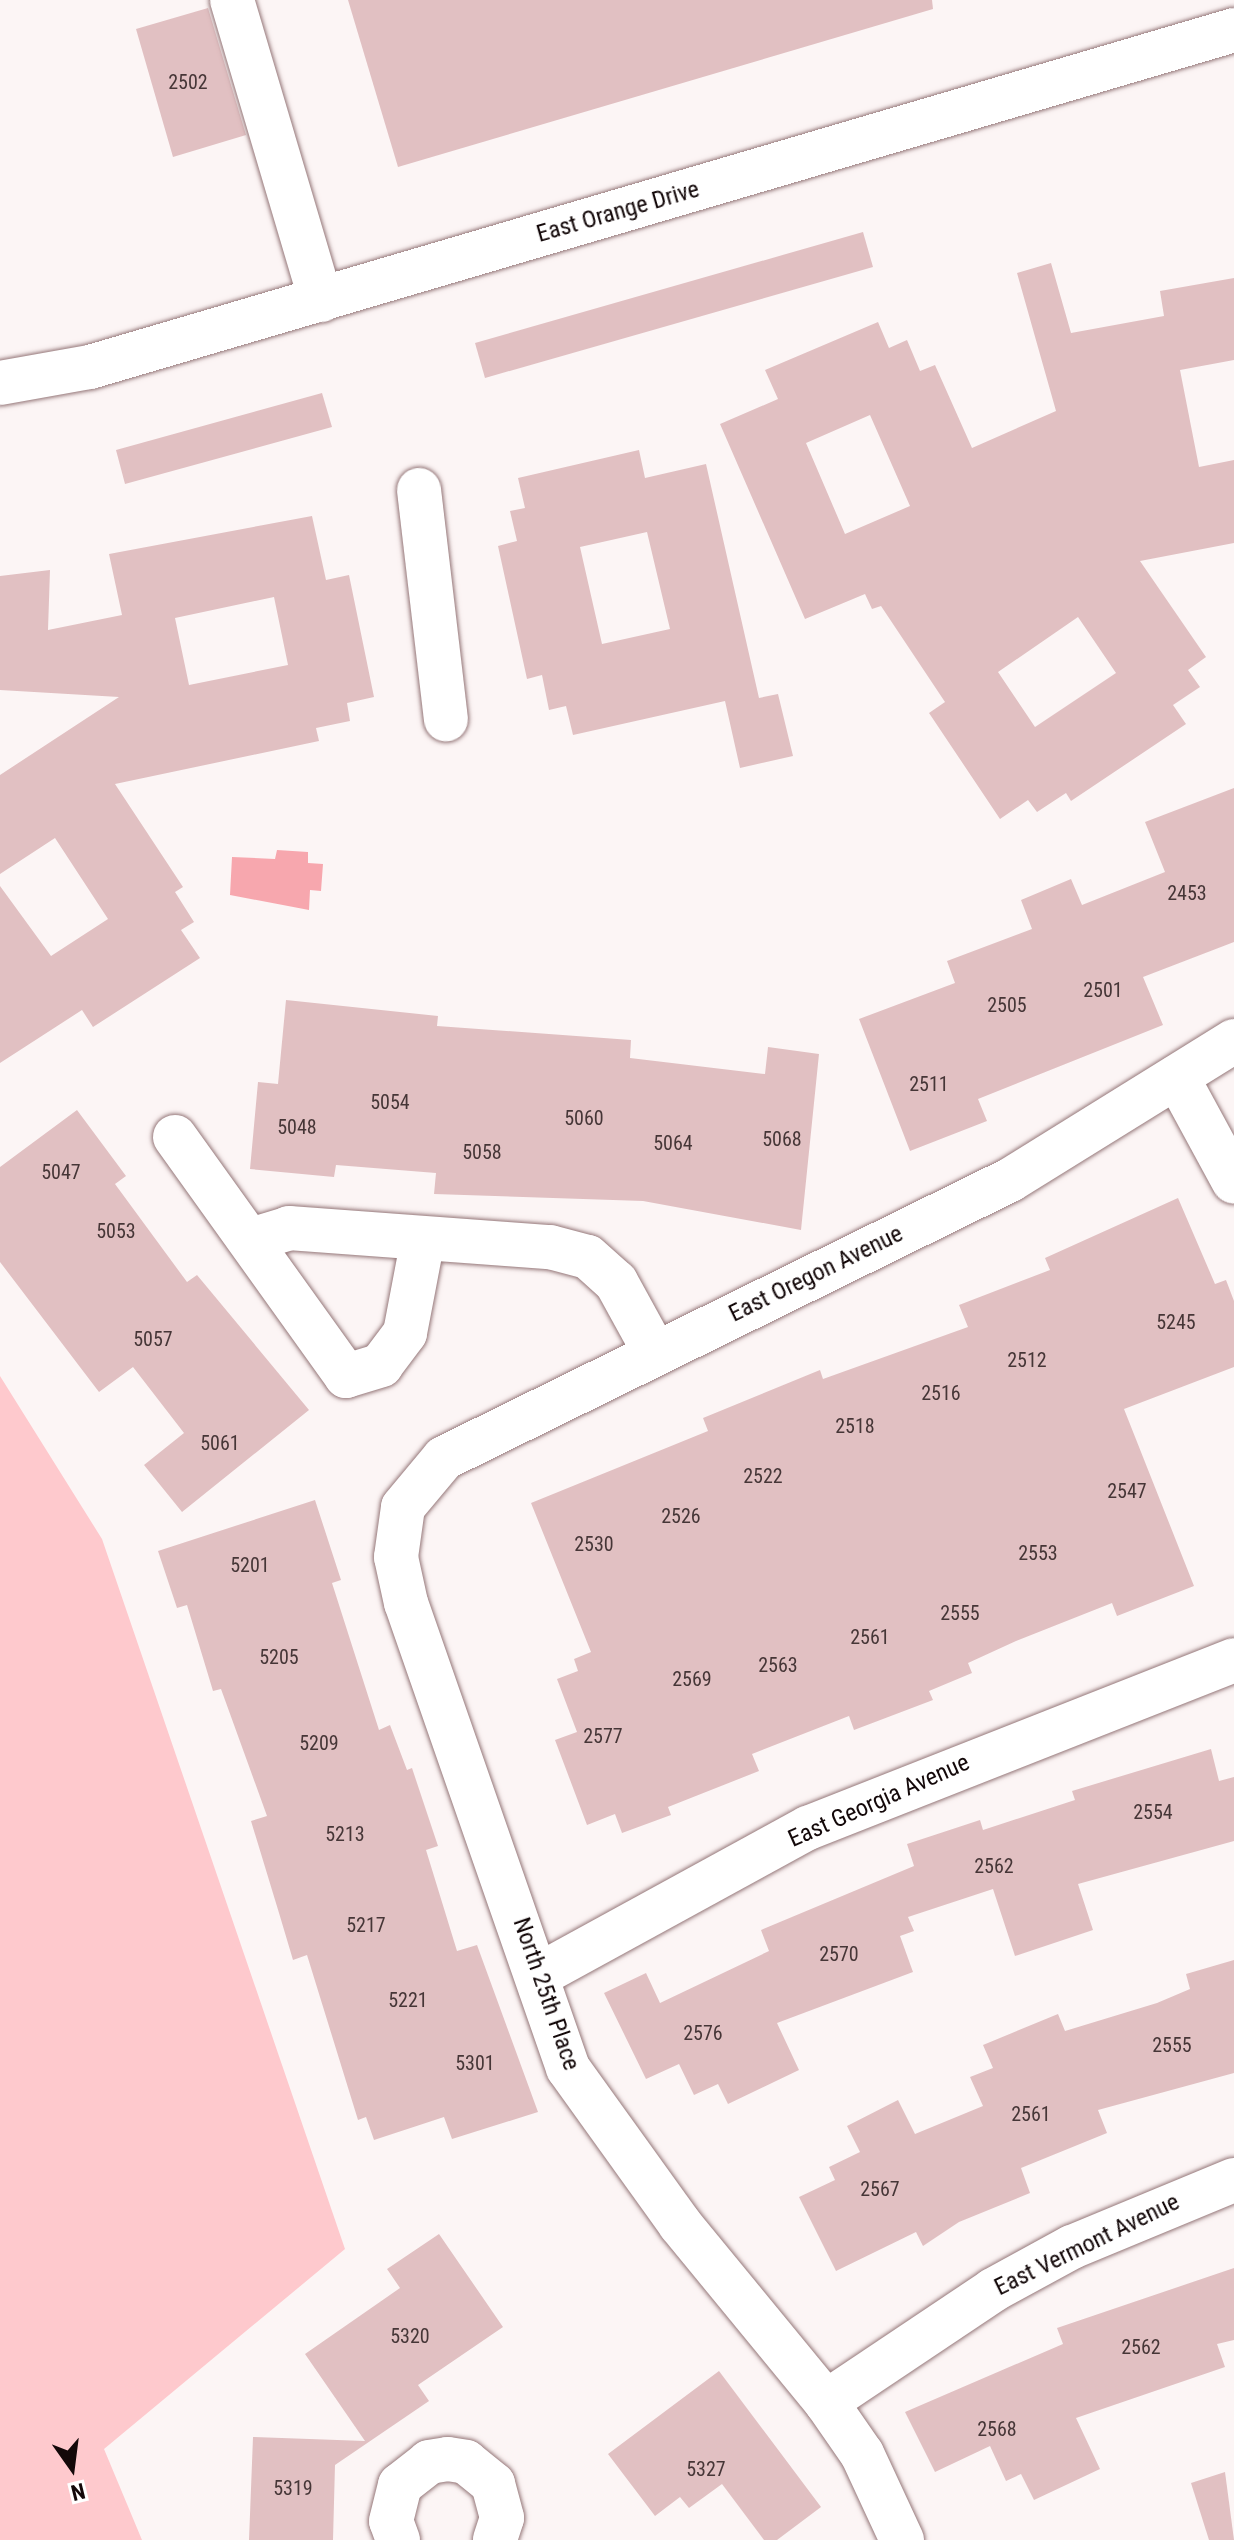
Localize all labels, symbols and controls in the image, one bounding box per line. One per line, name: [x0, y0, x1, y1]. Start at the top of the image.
house number: 2502: [168, 70, 208, 94]
street label: East Orange Drive: [533, 175, 703, 249]
house number: 2453: [1167, 881, 1207, 905]
house number: 2501: [1083, 978, 1123, 1002]
house number: 2505: [987, 993, 1027, 1017]
house number: 2511: [909, 1072, 949, 1096]
house number: 5054: [370, 1090, 410, 1114]
house number: 5060: [564, 1106, 604, 1130]
house number: 5048: [277, 1115, 317, 1139]
house number: 5068: [762, 1127, 802, 1151]
house number: 5064: [653, 1131, 693, 1155]
house number: 5058: [462, 1140, 502, 1164]
house number: 5047: [41, 1160, 81, 1184]
house number: 5053: [96, 1219, 136, 1243]
street label: East Oregon Avenue: [724, 1219, 908, 1329]
house number: 5245: [1156, 1310, 1196, 1334]
house number: 5057: [133, 1327, 173, 1351]
house number: 2512: [1007, 1348, 1047, 1372]
house number: 2516: [921, 1381, 961, 1405]
house number: 2518: [835, 1414, 875, 1438]
house number: 5061: [200, 1431, 240, 1455]
house number: 2522: [743, 1464, 783, 1488]
house number: 2547: [1107, 1479, 1147, 1503]
house number: 2526: [661, 1504, 701, 1528]
house number: 2530: [574, 1532, 614, 1556]
house number: 2553: [1018, 1541, 1058, 1565]
house number: 5201: [230, 1553, 270, 1577]
house number: 2555: [940, 1601, 980, 1625]
house number: 2561: [850, 1625, 890, 1649]
house number: 5205: [259, 1645, 299, 1669]
house number: 2563: [758, 1653, 798, 1677]
house number: 2569: [672, 1667, 712, 1691]
house number: 2577: [583, 1724, 623, 1748]
house number: 5209: [299, 1731, 339, 1755]
street label: East Georgia Avenue: [784, 1748, 974, 1854]
house number: 2554: [1133, 1800, 1173, 1824]
house number: 5213: [325, 1822, 365, 1846]
house number: 2562: [974, 1854, 1014, 1878]
house number: 5217: [346, 1913, 386, 1937]
street label: North 25th Place: [506, 1914, 586, 2074]
house number: 2570: [819, 1942, 859, 1966]
house number: 5221: [388, 1988, 428, 2012]
house number: 2576: [683, 2021, 723, 2045]
house number: 2555: [1152, 2033, 1192, 2057]
house number: 5301: [455, 2051, 495, 2075]
house number: 2561: [1011, 2102, 1051, 2126]
house number: 2567: [860, 2177, 900, 2201]
street label: East Vermont Avenue: [990, 2188, 1184, 2302]
house number: 5320: [390, 2324, 430, 2348]
house number: 2562: [1121, 2335, 1161, 2359]
house number: 2568: [977, 2417, 1017, 2441]
north arrow: [32, 2428, 112, 2508]
house number: 5327: [686, 2457, 726, 2481]
house number: 5319: [273, 2476, 313, 2500]
text: N: [68, 2478, 88, 2506]

